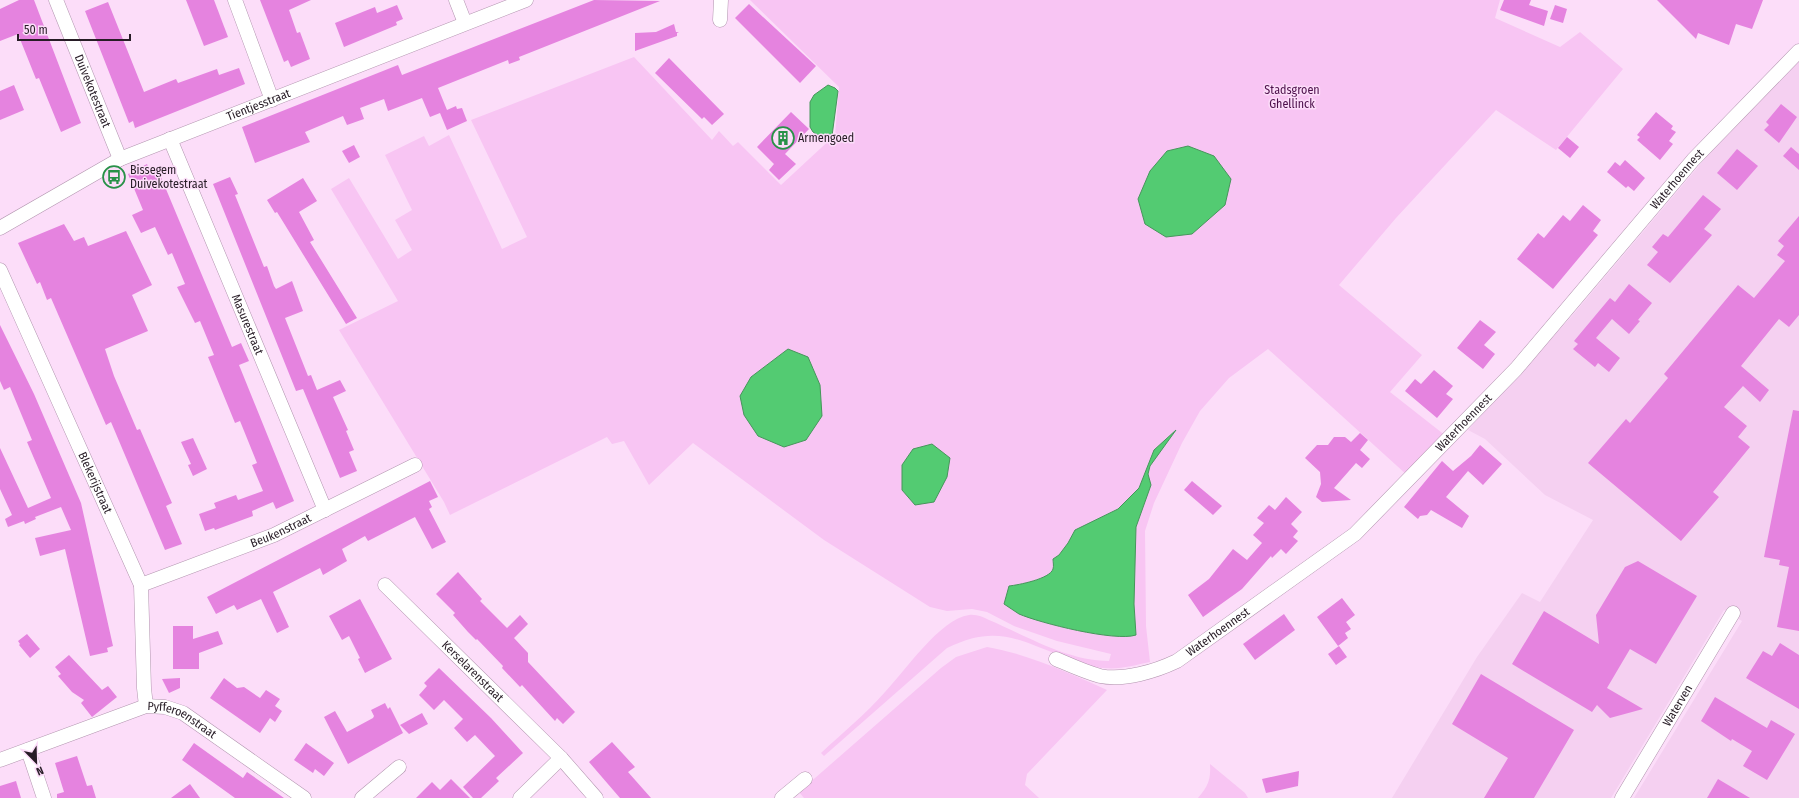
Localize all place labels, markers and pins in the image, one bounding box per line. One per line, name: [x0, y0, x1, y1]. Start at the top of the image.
building icon: Armengoed: [770, 125, 796, 151]
place label: Armengoed: [798, 131, 854, 145]
place label: Bissegem Duivekotestraat: [130, 163, 208, 191]
bus stop icon: Bissegem Duivekotestraat: [101, 164, 127, 190]

